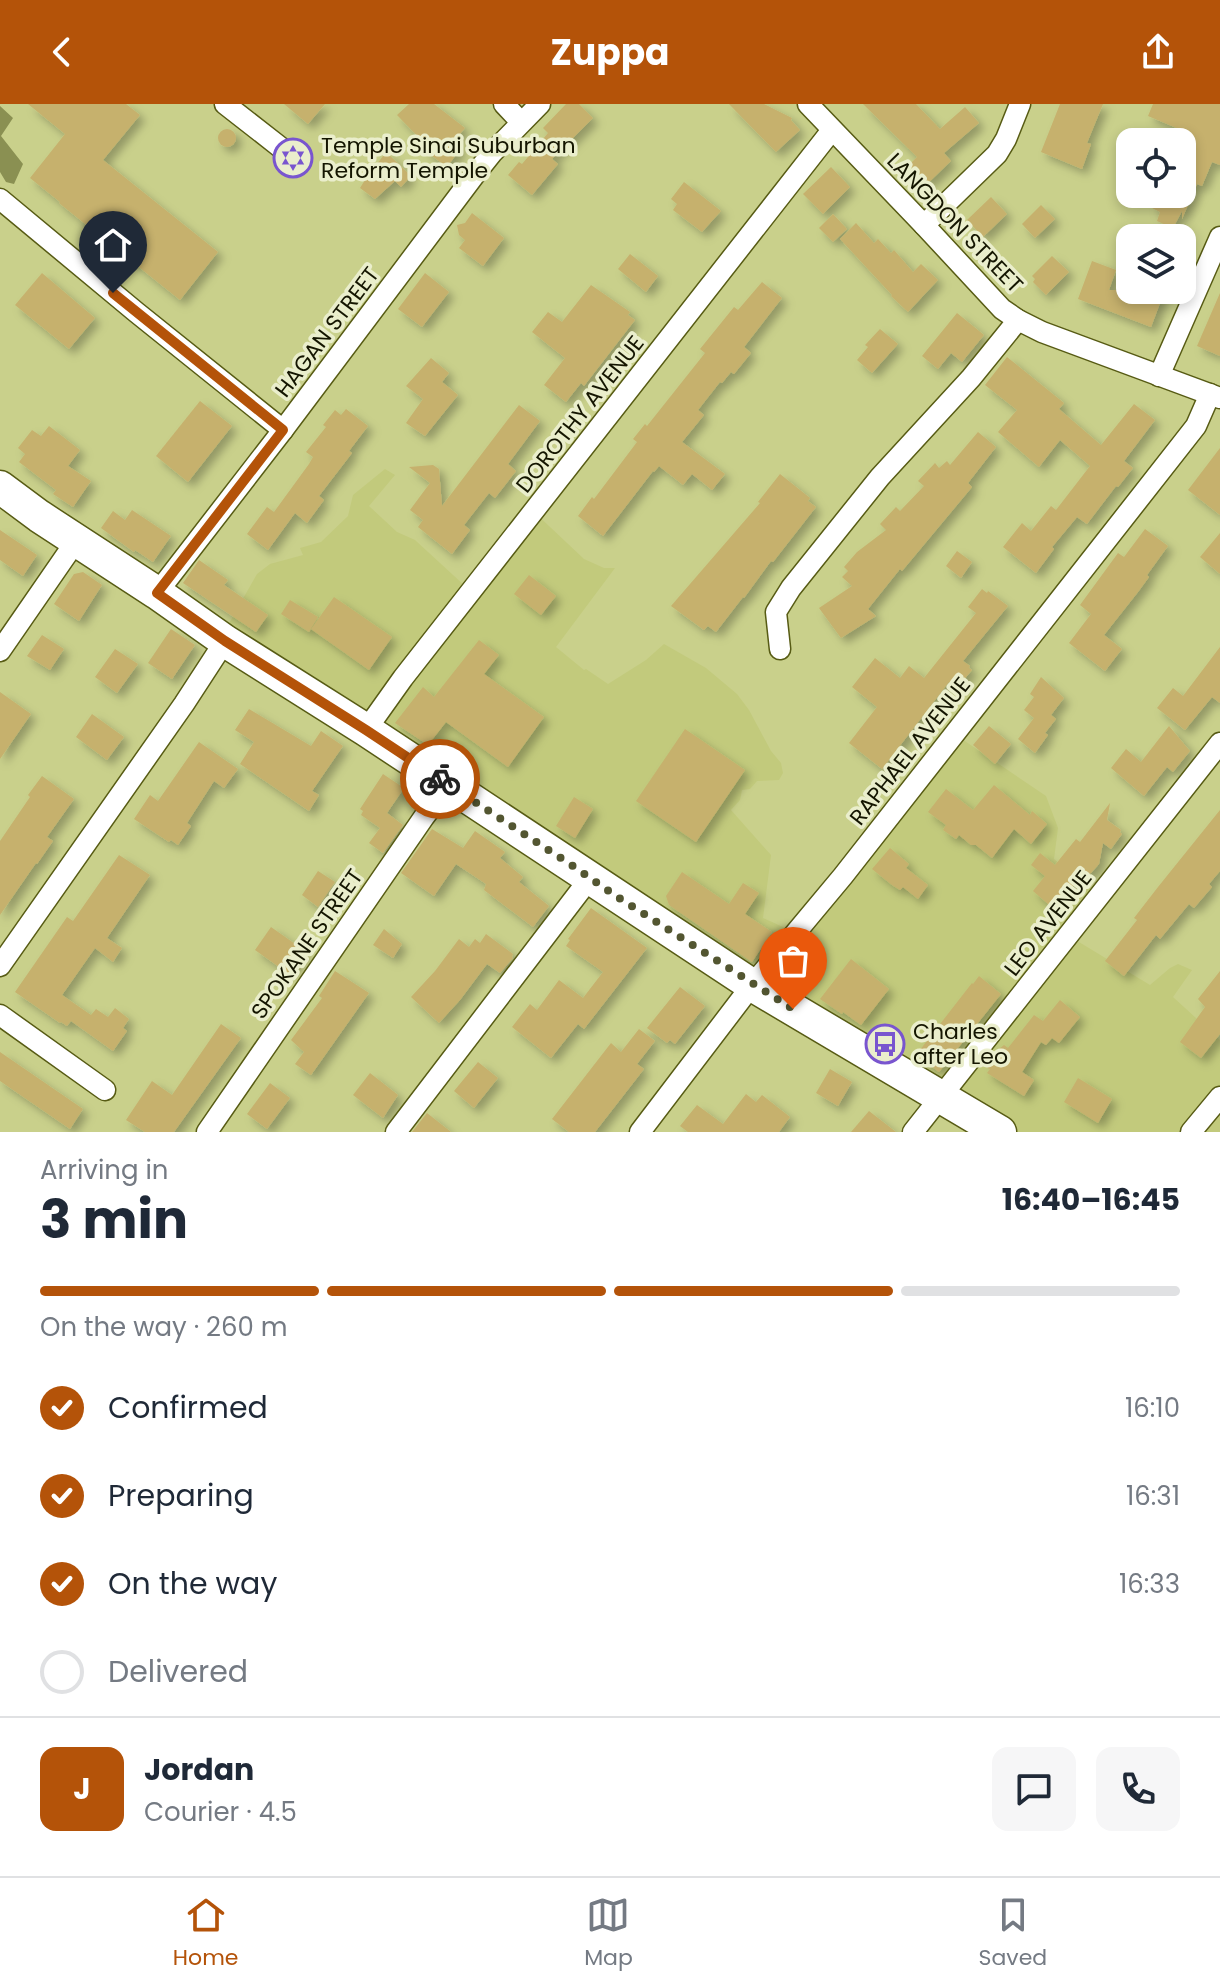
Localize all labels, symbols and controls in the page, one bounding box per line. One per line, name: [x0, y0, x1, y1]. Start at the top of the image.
text: Zuppa: [550, 27, 670, 78]
icon: back: [40, 30, 84, 74]
icon: share: [1136, 30, 1180, 74]
map controls: [1116, 128, 1196, 304]
button: locate: [1116, 128, 1196, 208]
place label: Temple Sinai Suburban Reform Temple: [321, 130, 576, 186]
synagogue icon: Temple Sinai Suburban Reform Temple: [272, 137, 314, 179]
street label: LANGDON STREET: [880, 146, 1030, 300]
pin: [79, 211, 147, 293]
icon: home: [91, 223, 135, 267]
button: layers: [1116, 224, 1196, 304]
street label: HAGAN STREET: [268, 260, 386, 404]
street label: DOROTHY AVENUE: [509, 329, 651, 499]
street label: RAPHAEL AVENUE: [842, 670, 978, 832]
courier: [400, 739, 480, 819]
icon: bike: [418, 757, 462, 801]
street label: SPOKANE STREET: [244, 863, 370, 1025]
street label: LEO AVENUE: [997, 864, 1099, 982]
pin: [759, 927, 827, 1009]
icon: bag: [771, 939, 815, 983]
place label: Charles after Leo: [913, 1016, 1008, 1072]
bus stop icon: Charles after Leo: [864, 1023, 906, 1065]
text: Arriving in: [40, 1152, 169, 1188]
text: 16:40–16:45: [1002, 1178, 1180, 1221]
text: 3 min: [40, 1183, 188, 1256]
text: On the way · 260 m: [40, 1309, 288, 1345]
icon: check: [40, 1386, 84, 1430]
text: Confirmed: [108, 1386, 268, 1429]
text: 16:10: [1125, 1390, 1180, 1426]
icon: check: [40, 1474, 84, 1518]
text: Preparing: [108, 1474, 254, 1517]
text: 16:31: [1126, 1478, 1180, 1514]
icon: check: [40, 1562, 84, 1606]
text: On the way: [108, 1562, 277, 1605]
text: 16:33: [1119, 1566, 1180, 1602]
text: Delivered: [108, 1650, 248, 1693]
button: chat: [992, 1747, 1076, 1831]
button: phone: [1096, 1747, 1180, 1831]
text: Jordan: [144, 1748, 254, 1791]
text: J: [73, 1767, 91, 1810]
text: Courier · 4.5: [144, 1794, 297, 1830]
tab: Home: [173, 1893, 238, 1974]
tab: Map: [584, 1893, 633, 1974]
tab: Saved: [979, 1893, 1047, 1974]

